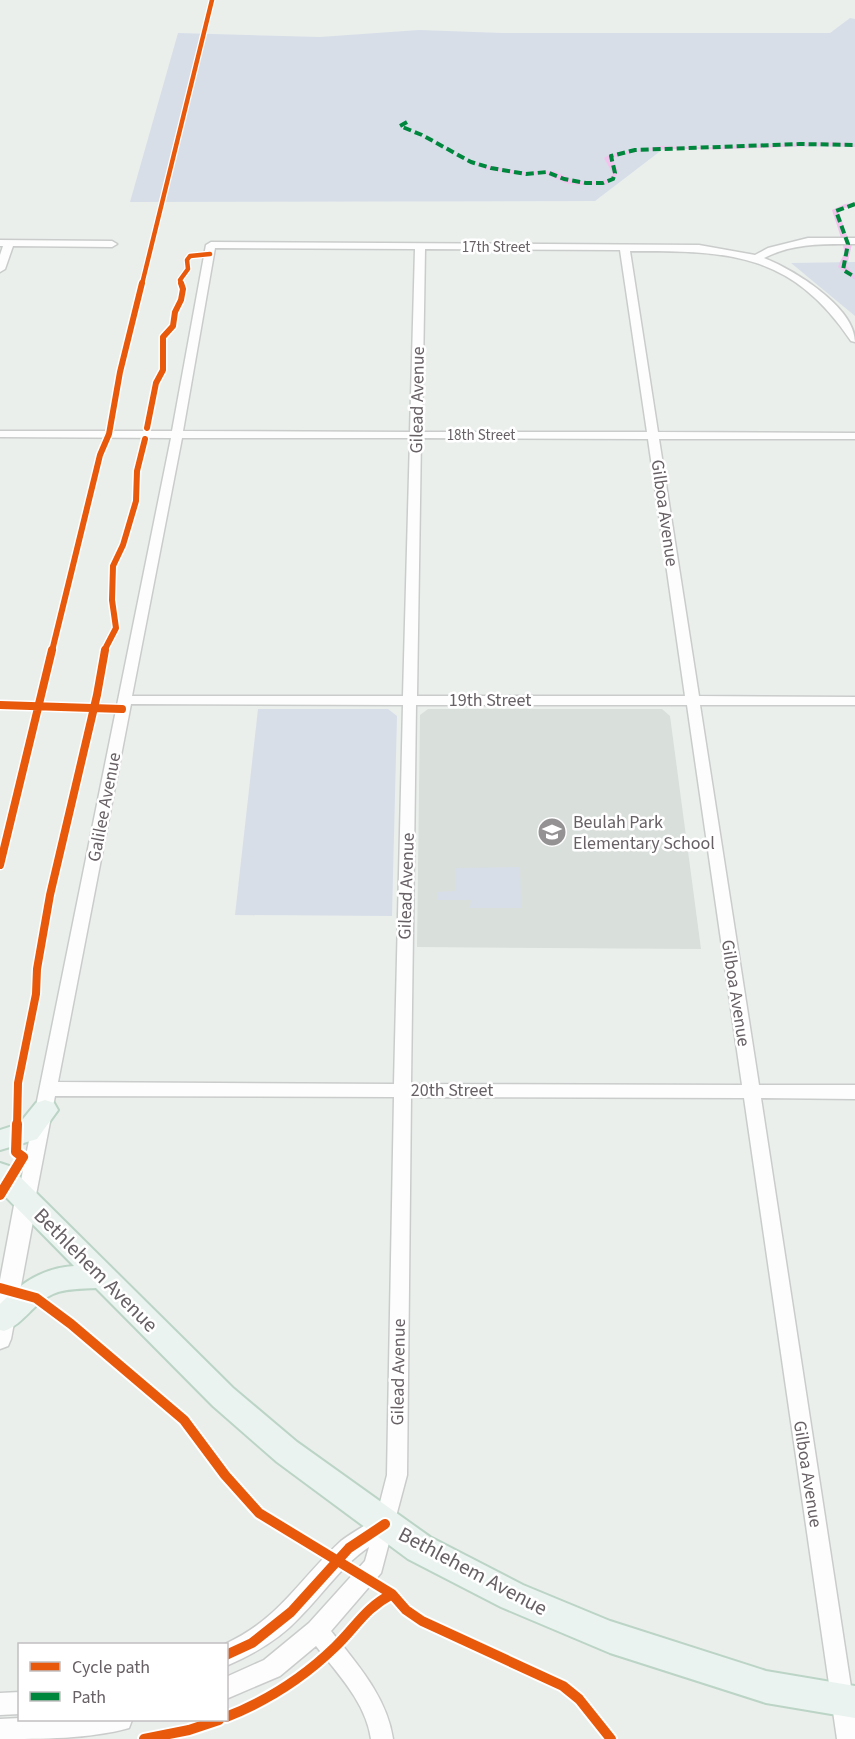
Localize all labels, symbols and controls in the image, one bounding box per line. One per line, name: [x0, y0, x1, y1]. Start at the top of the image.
street label: 17th Street: [462, 237, 530, 258]
street label: Gilead Avenue: [404, 346, 431, 454]
street label: 18th Street: [447, 425, 515, 446]
street label: Gilboa Avenue: [645, 458, 684, 568]
street label: 19th Street: [449, 688, 531, 713]
street label: Galilee Avenue: [82, 750, 127, 864]
place label: Beulah Park Elementary School: [573, 810, 715, 856]
school or university icon: Beulah Park Elementary School: [536, 816, 568, 848]
street label: Gilead Avenue: [392, 832, 421, 940]
street label: Gilboa Avenue: [715, 938, 756, 1048]
street label: 20th Street: [411, 1078, 493, 1103]
street label: Bethlehem Avenue: [27, 1201, 165, 1339]
street label: Gilead Avenue: [385, 1318, 412, 1426]
street label: Gilboa Avenue: [787, 1419, 828, 1529]
street label: Bethlehem Avenue: [393, 1519, 553, 1623]
legend: [18, 1643, 228, 1721]
text: Cycle path: [72, 1655, 150, 1680]
text: Path: [72, 1685, 106, 1710]

